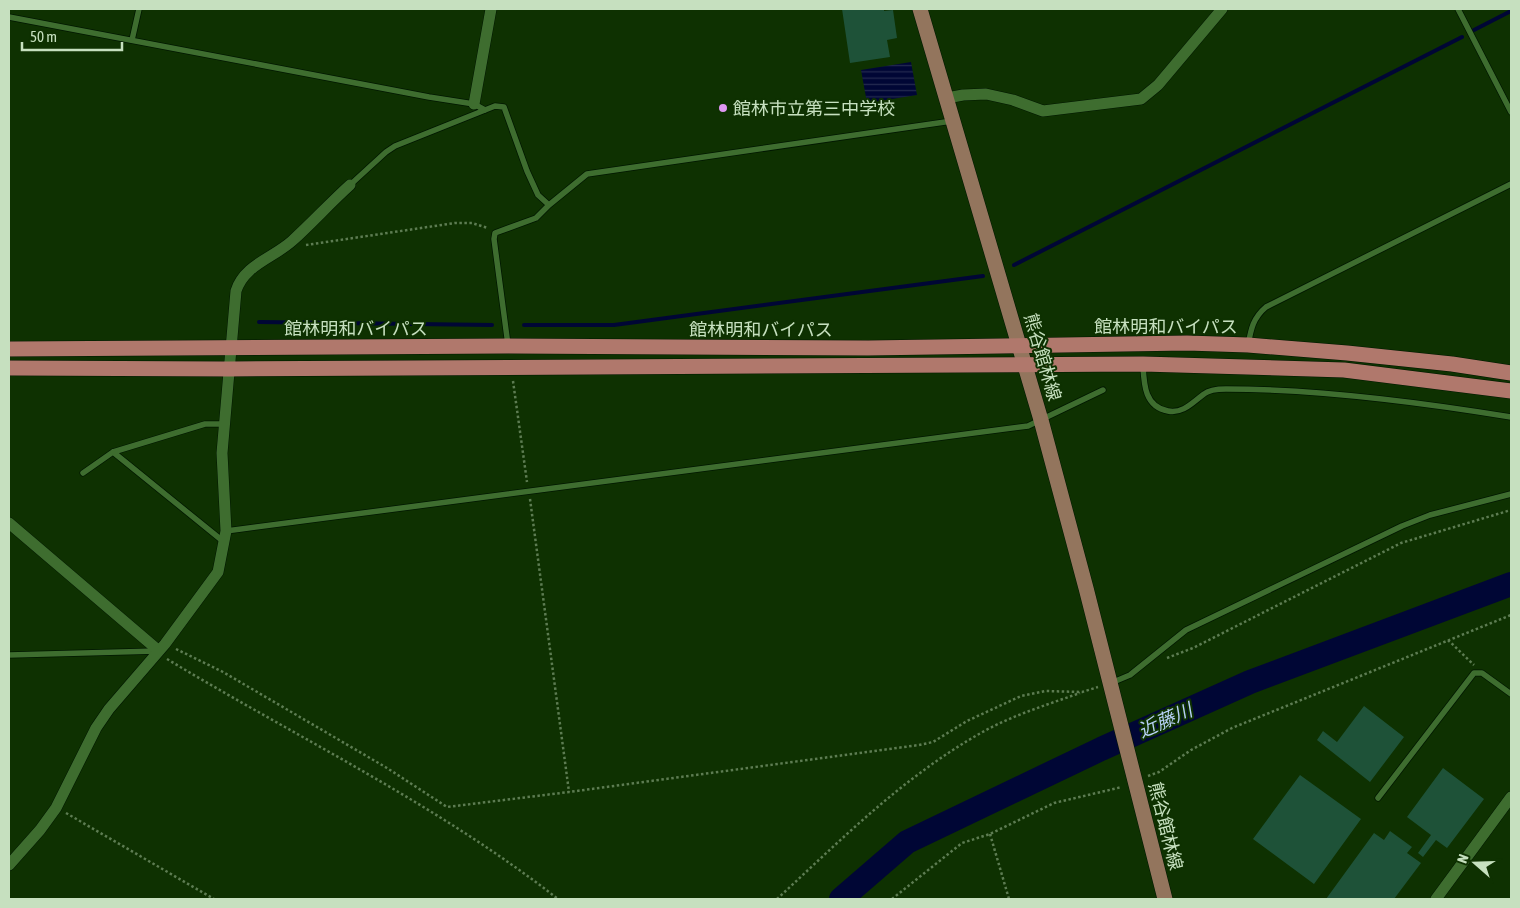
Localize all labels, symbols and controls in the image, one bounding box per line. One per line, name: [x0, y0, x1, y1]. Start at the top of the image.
scale bar: [22, 20, 122, 52]
text: 50 m: [30, 28, 57, 45]
place label: 館林市立第三中学校: [733, 98, 895, 119]
marker: 館林市立第三中学校: [717, 102, 729, 114]
street label: 熊谷館林線: [1021, 311, 1065, 403]
street label: 館林明和バイパス: [1094, 316, 1238, 337]
street label: 館林明和バイパス: [284, 318, 428, 339]
street label: 館林明和バイパス: [689, 319, 833, 340]
water label: 近藤川: [1134, 698, 1197, 742]
street label: 熊谷館林線: [1145, 780, 1187, 872]
north arrow: [1450, 838, 1500, 888]
text: N: [1454, 852, 1472, 865]

